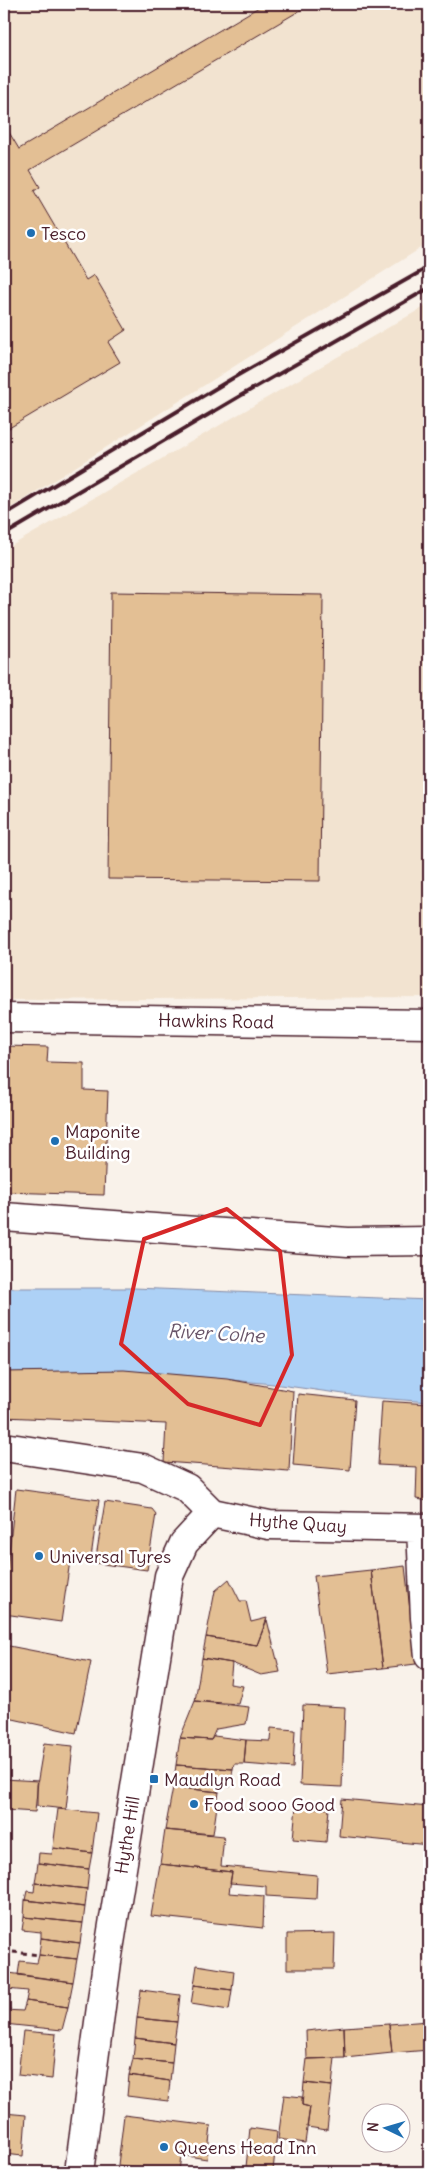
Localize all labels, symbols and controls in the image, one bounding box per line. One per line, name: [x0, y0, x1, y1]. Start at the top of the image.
place label: Tesco: [41, 222, 86, 245]
marker: Tesco: [25, 227, 37, 239]
street label: Hawkins Road: [158, 1008, 274, 1034]
place label: Maponite Building: [65, 1120, 140, 1164]
marker: Maponite Building: [49, 1135, 61, 1147]
water label: River Colne: [167, 1318, 267, 1348]
street label: Hythe Quay: [248, 1508, 348, 1538]
place label: Universal Tyres: [49, 1545, 171, 1568]
marker: Universal Tyres: [33, 1550, 45, 1562]
place label: Maudlyn Road: [164, 1768, 281, 1791]
marker: Maudlyn Road: [148, 1773, 160, 1785]
place label: Food sooo Good: [204, 1793, 336, 1816]
street label: Hythe Hill: [109, 1794, 145, 1876]
marker: Food sooo Good: [188, 1798, 200, 1810]
north arrow: [360, 2104, 410, 2154]
text: N: [364, 2121, 382, 2132]
place label: Queens Head Inn: [174, 2136, 316, 2159]
marker: Queens Head Inn: [158, 2141, 170, 2153]

